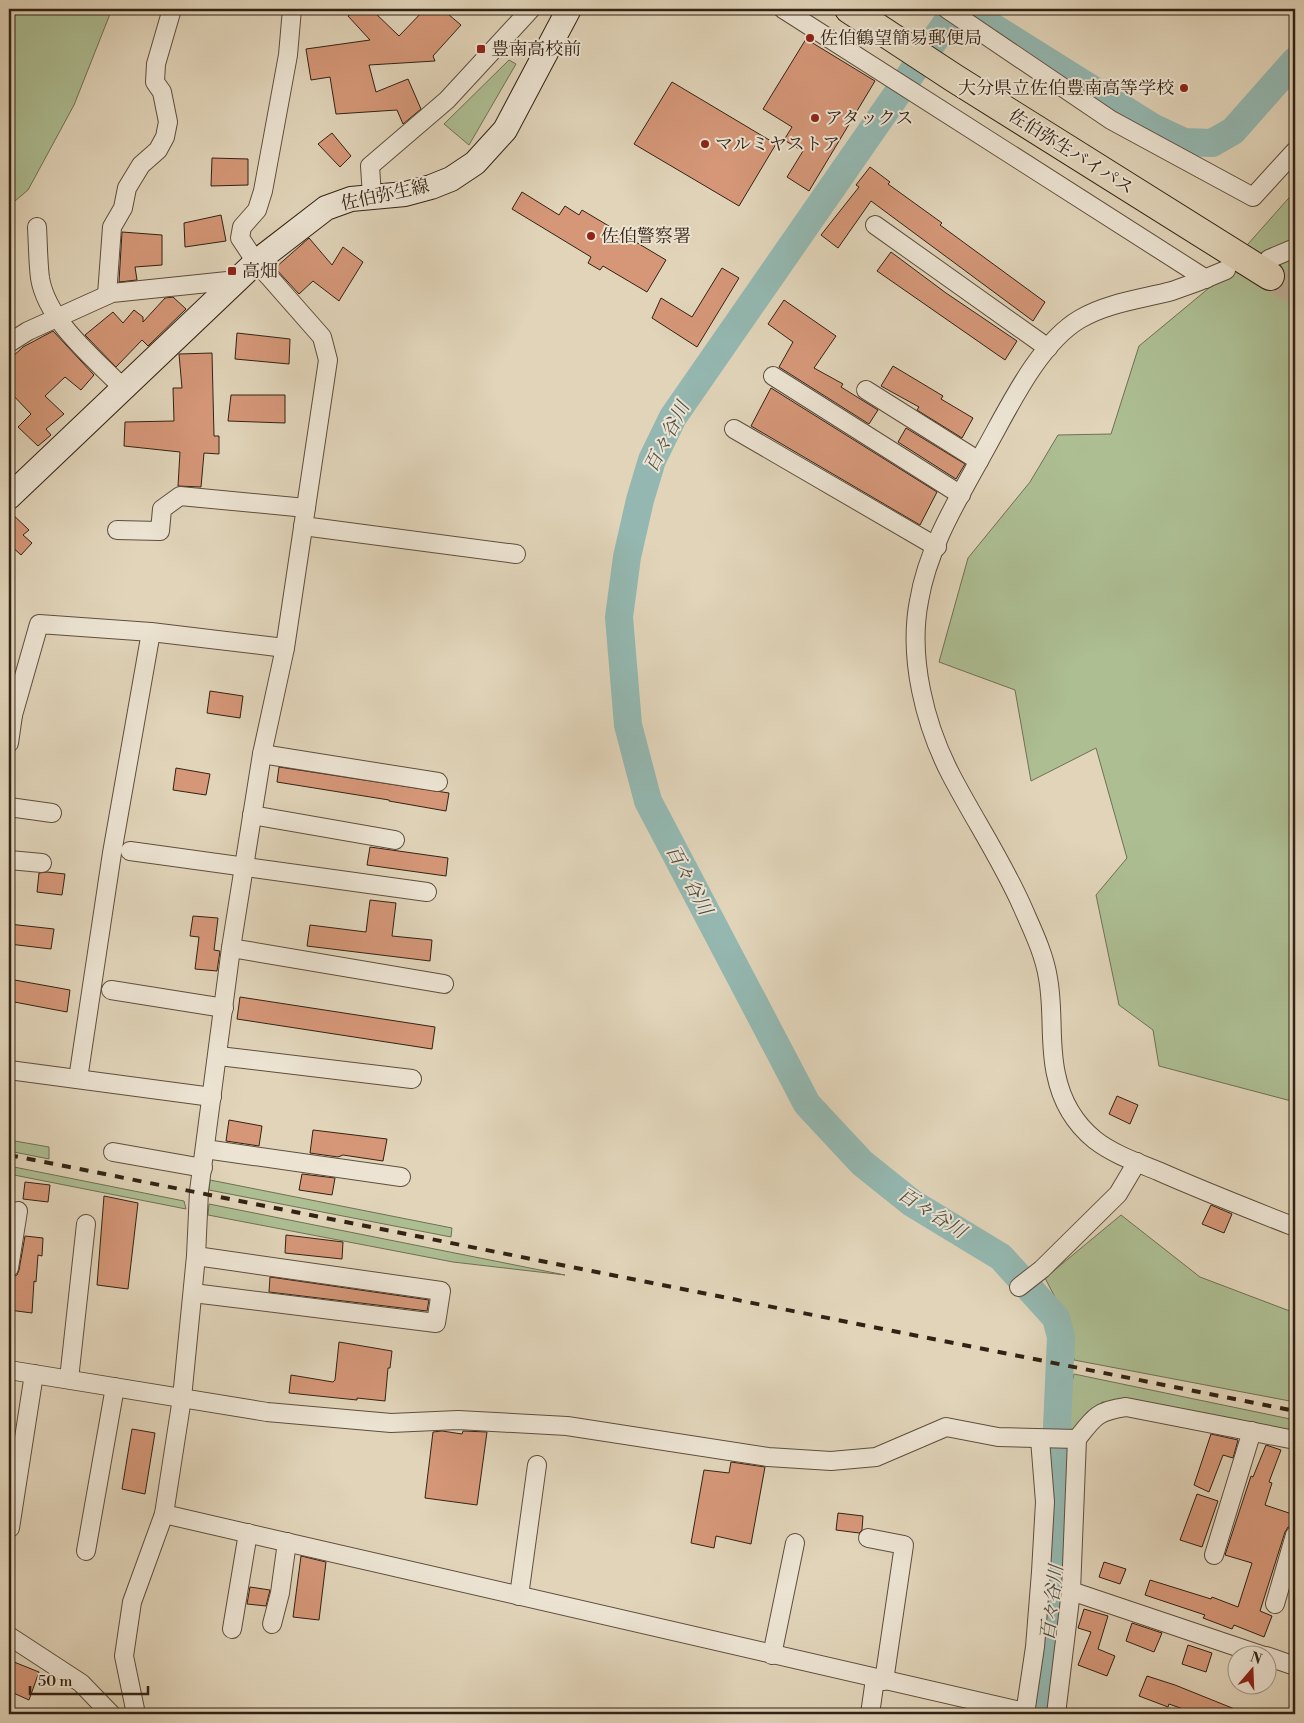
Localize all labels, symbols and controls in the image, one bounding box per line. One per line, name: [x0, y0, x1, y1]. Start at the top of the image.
place label: 佐伯鶴望簡易郵便局: [820, 27, 982, 50]
marker: 佐伯鶴望簡易郵便局: [804, 32, 816, 44]
place label: 豊南高校前: [491, 38, 581, 61]
marker: 豊南高校前: [475, 43, 487, 55]
place label: 大分県立佐伯豊南高等学校: [958, 77, 1174, 100]
marker: 大分県立佐伯豊南高等学校: [1178, 82, 1190, 94]
street label: 佐伯弥生バイパス: [1004, 104, 1138, 200]
place label: アタックス: [825, 107, 914, 130]
marker: アタックス: [809, 112, 821, 124]
place label: マルミヤストア: [715, 133, 840, 156]
marker: マルミヤストア: [699, 138, 711, 150]
street label: 佐伯弥生線: [339, 174, 431, 216]
place label: 佐伯警察署: [601, 225, 691, 248]
marker: 佐伯警察署: [585, 230, 597, 242]
place label: 高畑: [242, 260, 278, 283]
marker: 高畑: [226, 265, 238, 277]
water label: 百々谷川: [639, 396, 696, 476]
water label: 百々谷川: [661, 841, 718, 921]
water label: 百々谷川: [894, 1182, 972, 1245]
water label: 百々谷川: [1035, 1562, 1069, 1642]
north arrow: [1226, 1646, 1276, 1696]
text: N: [1248, 1648, 1264, 1669]
scale bar: [30, 1663, 148, 1695]
text: 50 m: [38, 1672, 72, 1691]

